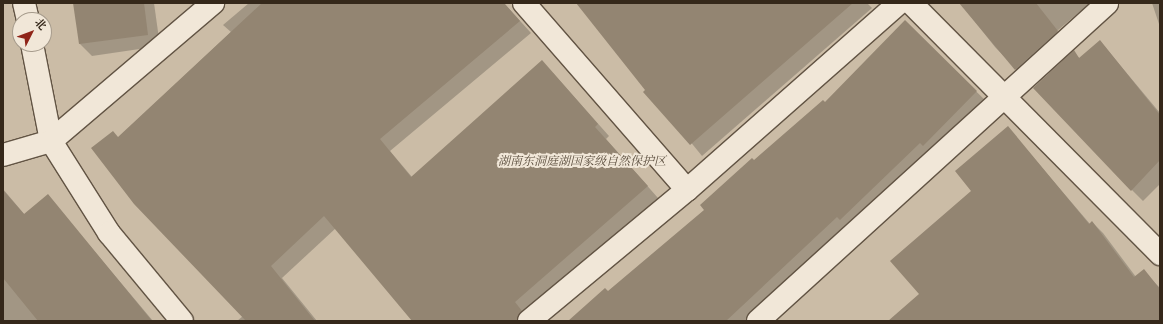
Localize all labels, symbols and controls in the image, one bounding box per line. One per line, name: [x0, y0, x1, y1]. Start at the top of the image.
north arrow: [12, 12, 52, 52]
text: 北: [31, 15, 50, 33]
park label: 湖南东洞庭湖国家级自然保护区: [498, 155, 666, 169]

